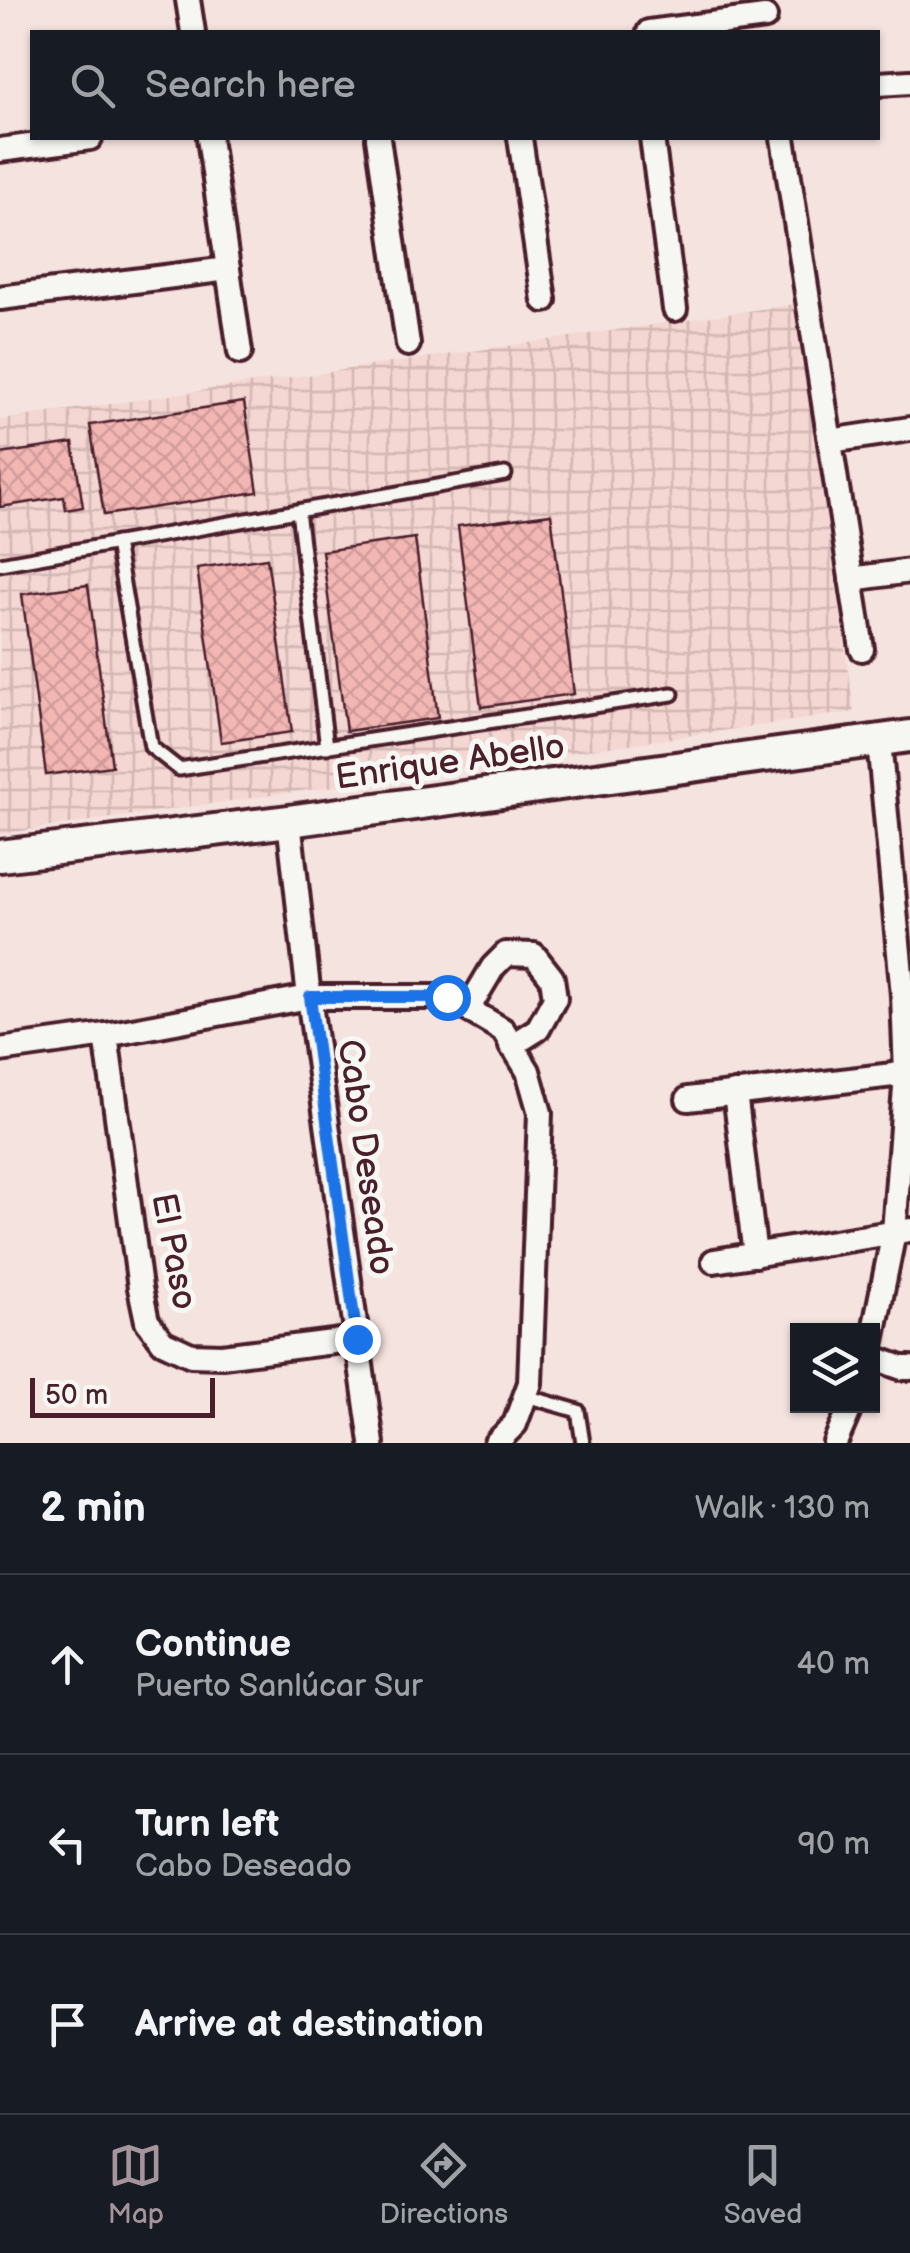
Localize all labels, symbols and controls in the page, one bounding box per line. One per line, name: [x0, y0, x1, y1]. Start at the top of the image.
search box: [30, 30, 880, 140]
icon: search: [65, 58, 120, 113]
text: Search here: [145, 63, 356, 108]
street label: Enrique Abello: [333, 725, 568, 800]
route start: [425, 975, 471, 1021]
street label: Cabo Deseado: [328, 1037, 403, 1278]
street label: El Paso: [141, 1189, 206, 1313]
route end: [335, 1317, 381, 1363]
map controls: [790, 1323, 880, 1413]
button: layers: [790, 1323, 880, 1413]
scale bar: [30, 1373, 215, 1418]
text: 50 m: [45, 1379, 108, 1412]
text: 2 min: [40, 1483, 146, 1534]
text: Walk · 130 m: [695, 1489, 870, 1528]
text: Continue: [135, 1622, 291, 1667]
icon: ahead: [40, 1637, 95, 1692]
text: 40 m: [797, 1645, 870, 1684]
text: Puerto Sanlúcar Sur: [135, 1667, 423, 1706]
text: Turn left: [135, 1802, 279, 1847]
icon: left: [40, 1817, 95, 1872]
text: 90 m: [798, 1825, 870, 1864]
text: Cabo Deseado: [135, 1847, 352, 1886]
icon: arrive: [40, 1997, 95, 2052]
text: Arrive at destination: [135, 2002, 484, 2047]
tab: Map: [108, 2138, 164, 2231]
tab: Directions: [379, 2138, 508, 2231]
tab: Saved: [724, 2138, 802, 2231]

